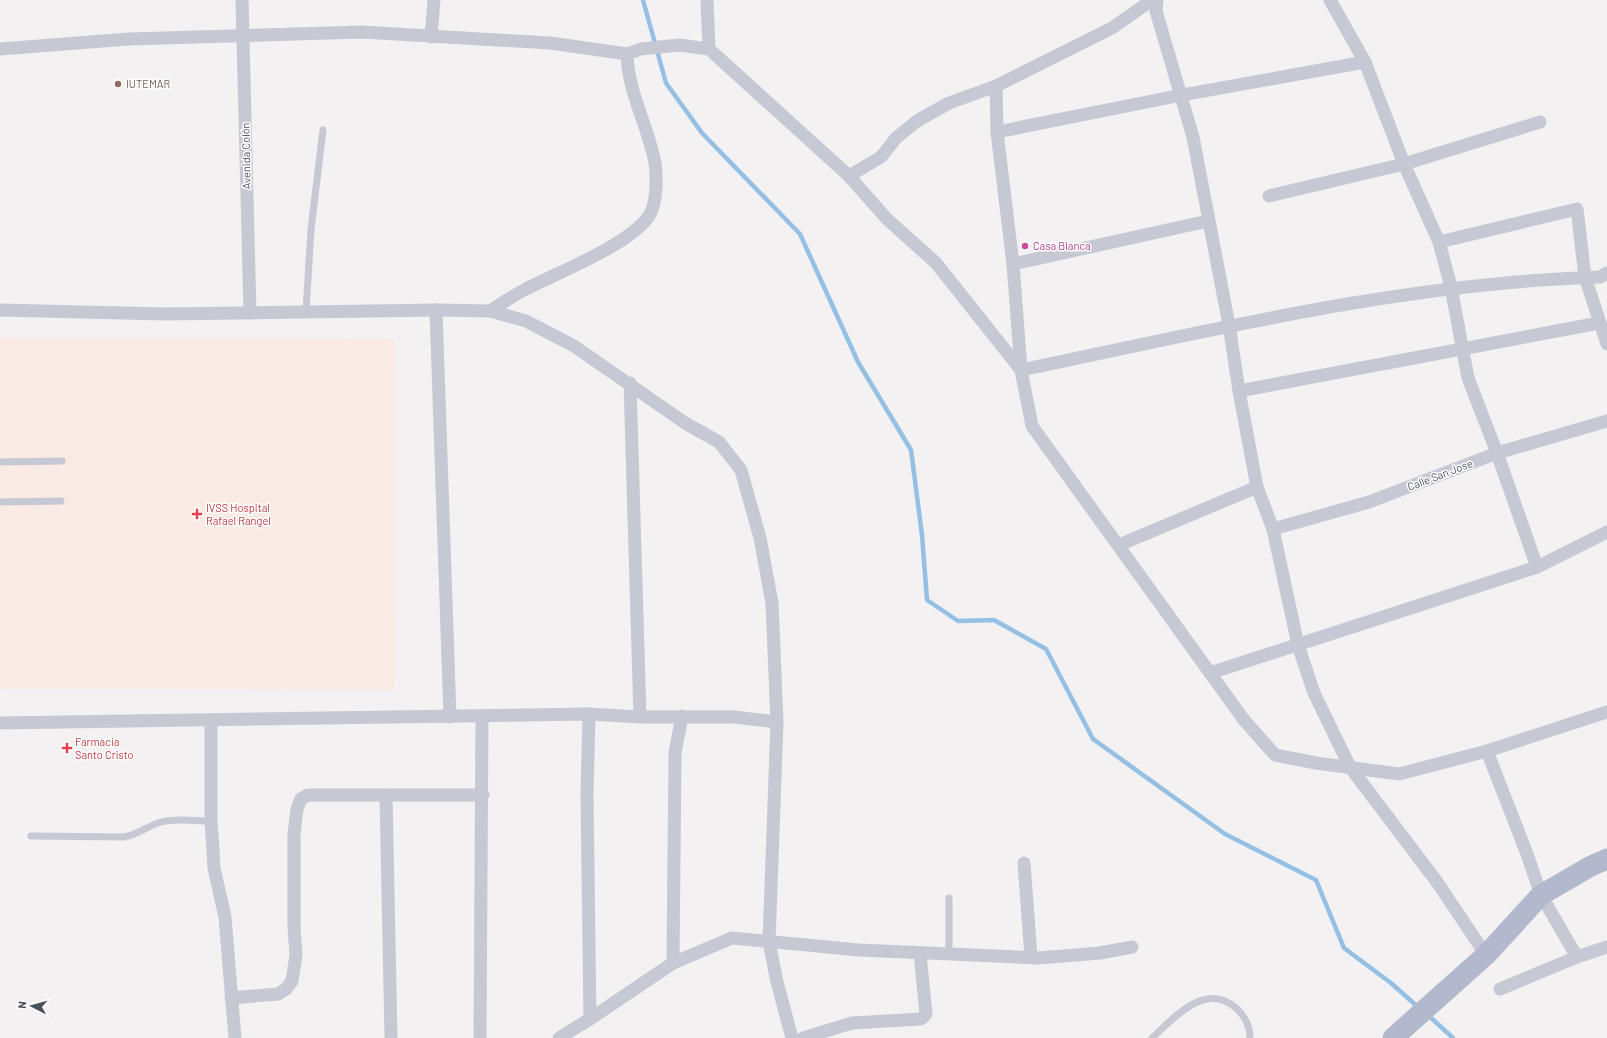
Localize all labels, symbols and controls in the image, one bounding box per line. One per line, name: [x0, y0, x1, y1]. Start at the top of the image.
place label: IUTEMAR: [126, 77, 170, 90]
marker: IUTEMAR: [113, 79, 123, 89]
street label: Avenida Colón: [238, 122, 253, 190]
place label: Casa Blanca: [1033, 239, 1091, 252]
marker: Casa Blanca: [1020, 241, 1030, 251]
street label: Calle San Jose: [1405, 456, 1474, 493]
place label: IVSS Hospital Rafael Rangel: [206, 501, 271, 527]
marker: IVSS Hospital Rafael Rangel: [191, 508, 203, 520]
place label: Farmacia Santo Cristo: [75, 735, 134, 761]
marker: Farmacia Santo Cristo: [62, 743, 72, 753]
north arrow: [12, 986, 52, 1026]
text: N: [15, 1001, 28, 1009]

